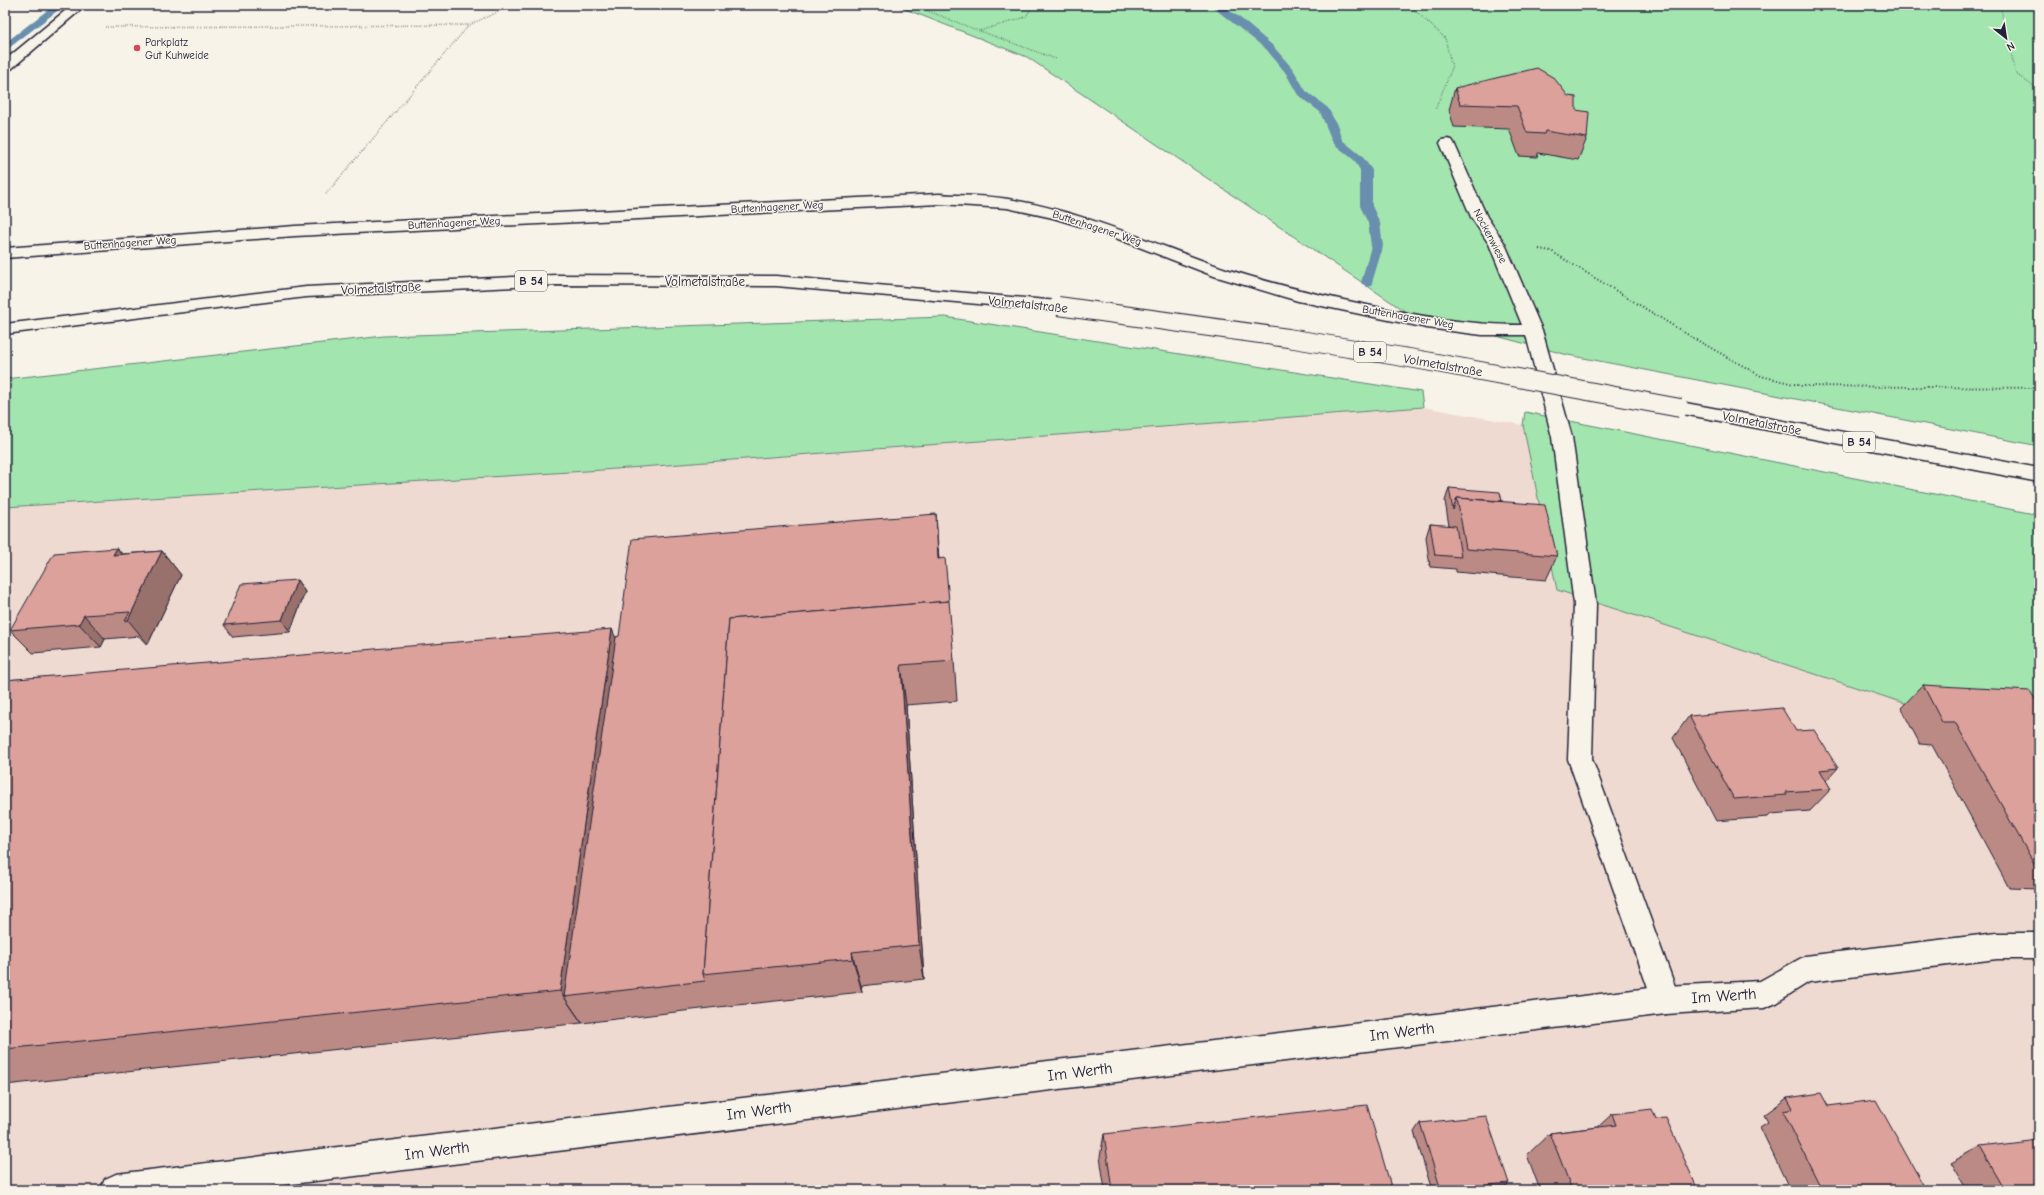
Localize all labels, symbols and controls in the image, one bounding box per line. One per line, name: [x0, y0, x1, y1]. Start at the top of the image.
north arrow: [1986, 18, 2026, 58]
place label: Parkplatz Gut Kuhweide: [145, 36, 209, 62]
text: N: [2004, 39, 2017, 54]
marker: Parkplatz Gut Kuhweide: [132, 43, 142, 53]
street label: Buttenhagener Weg: [730, 198, 824, 216]
street label: Buttenhagener Weg: [1051, 207, 1143, 249]
street label: Nockenwiese: [1470, 207, 1510, 266]
street label: Buttenhagener Weg: [407, 214, 501, 232]
street label: Buttenhagener Weg: [83, 233, 177, 253]
road number: B 54: [515, 271, 547, 291]
street label: Volmetalstraße: [665, 274, 746, 289]
street label: Volmetalstraße: [341, 278, 422, 298]
street label: Volmetalstraße: [987, 292, 1069, 316]
street label: Buttenhagener Weg: [1361, 303, 1455, 331]
road number: B 54: [1354, 342, 1386, 362]
street label: Volmetalstraße: [1402, 351, 1484, 379]
street label: Volmetalstraße: [1721, 408, 1803, 438]
road number: B 54: [1843, 432, 1875, 452]
street label: Im Werth: [1691, 985, 1757, 1007]
street label: Im Werth: [1369, 1019, 1435, 1045]
street label: Im Werth: [1047, 1059, 1113, 1085]
street label: Im Werth: [726, 1098, 792, 1124]
street label: Im Werth: [404, 1138, 470, 1164]

